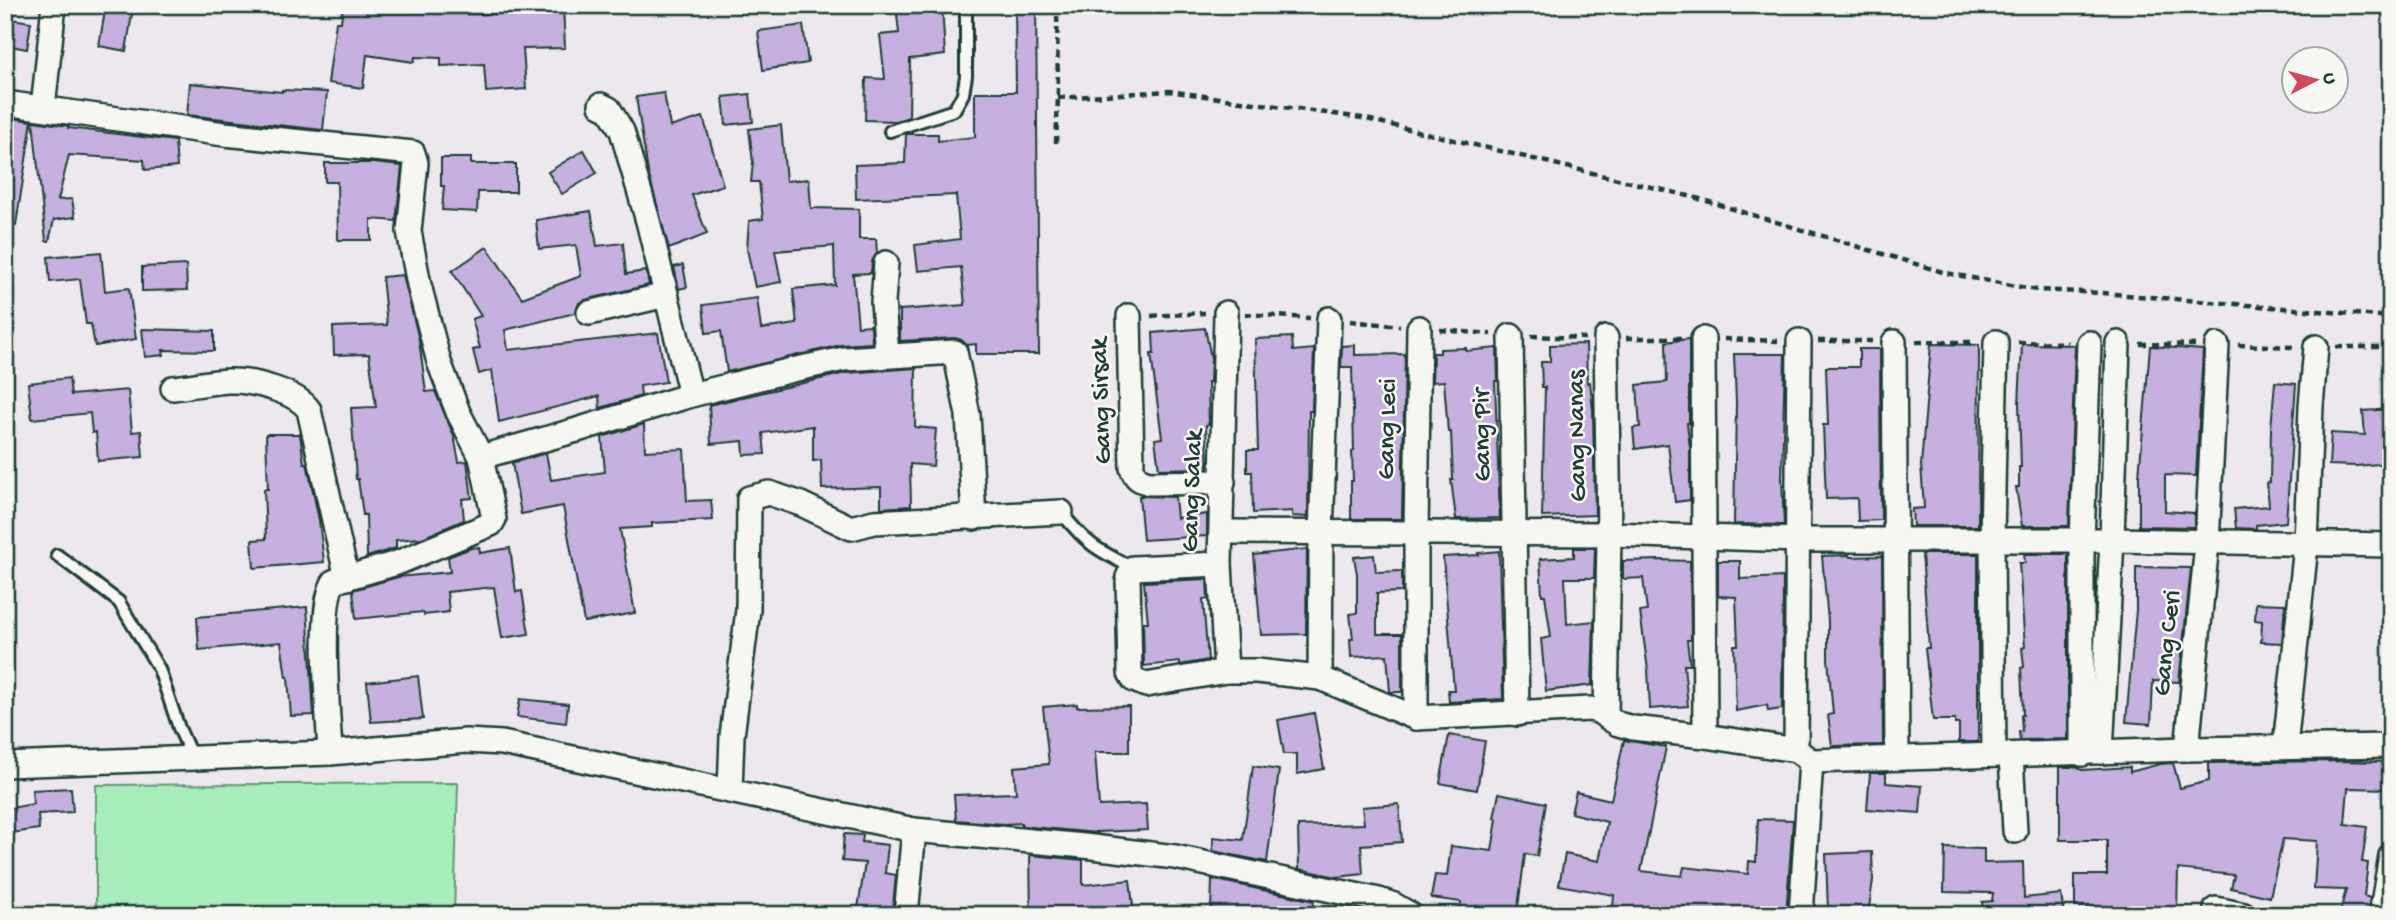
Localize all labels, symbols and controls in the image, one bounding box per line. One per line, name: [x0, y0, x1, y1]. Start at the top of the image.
north arrow: [2280, 46, 2350, 116]
text: U: [2316, 72, 2340, 85]
street label: Gang Sirsak: [1085, 335, 1121, 465]
street label: Gang Nanas: [1562, 368, 1596, 502]
street label: Gang Leci: [1373, 378, 1405, 480]
street label: Gang Pir: [1468, 385, 1500, 482]
street label: Gang Salak: [1176, 427, 1212, 553]
street label: Gang Ceri: [2148, 588, 2190, 698]

